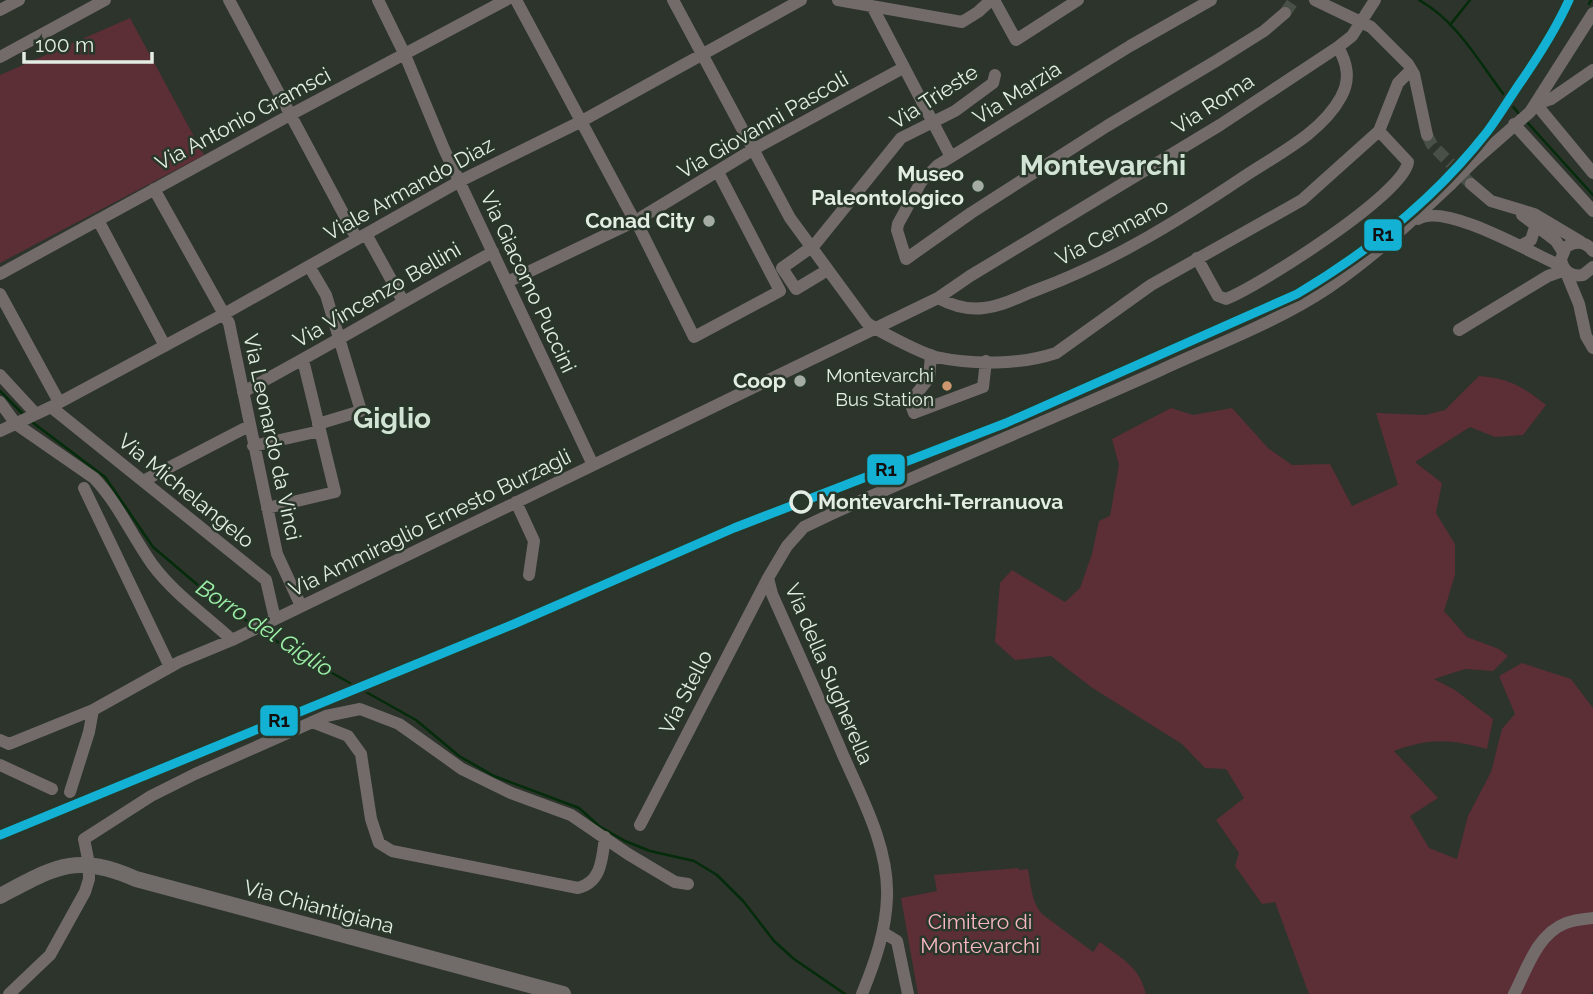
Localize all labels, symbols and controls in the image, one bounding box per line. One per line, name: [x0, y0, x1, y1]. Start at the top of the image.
scale bar: [24, 21, 152, 65]
text: 100 m: [35, 32, 94, 57]
street label: Via Marzia: [968, 56, 1065, 129]
street label: Via Trieste: [885, 59, 982, 134]
street label: Via Antonio Gramsci: [151, 62, 335, 175]
street label: Via Giovanni Pascoli: [673, 66, 853, 184]
street label: Via Roma: [1167, 68, 1258, 139]
street label: Viale Armando Diaz: [320, 132, 498, 246]
district label: Montevarchi: [1020, 149, 1186, 182]
place label: Museo Paleontologico: [811, 161, 964, 210]
marker: Museo Paleontologico: [970, 178, 986, 194]
street label: Via Giacomo Puccini: [475, 187, 582, 377]
street label: Via Cennano: [1051, 192, 1172, 271]
place label: Conad City: [585, 208, 695, 233]
marker: Conad City: [701, 213, 717, 229]
line badge: R1: [1363, 218, 1403, 252]
text: R1: [1372, 223, 1394, 245]
street label: Via Vincenzo Bellini: [289, 236, 465, 353]
street label: Via Leonardo da Vinci: [238, 331, 307, 542]
place label: Montevarchi Bus Station: [826, 364, 934, 410]
place label: Coop: [733, 368, 786, 393]
marker: Coop: [792, 373, 808, 389]
marker: Montevarchi Bus Station: [940, 379, 954, 393]
district label: Giglio: [353, 402, 431, 435]
street label: Via Michelangelo: [113, 428, 259, 553]
street label: Via Ammiraglio Ernesto Burzagli: [285, 443, 575, 602]
line badge: R1: [866, 453, 906, 486]
text: R1: [875, 458, 897, 480]
place label: Montevarchi-Terranuova: [818, 489, 1063, 514]
marker: Montevarchi-Terranuova: [790, 491, 812, 513]
water label: Borro del Giglio: [192, 573, 339, 682]
street label: Via della Sugherella: [780, 580, 879, 768]
street label: Via Stello: [654, 645, 717, 738]
line badge: R1: [259, 704, 299, 737]
text: R1: [268, 709, 290, 731]
street label: Via Chiantigiana: [241, 874, 397, 939]
park label: Cimitero di Montevarchi: [920, 909, 1040, 958]

